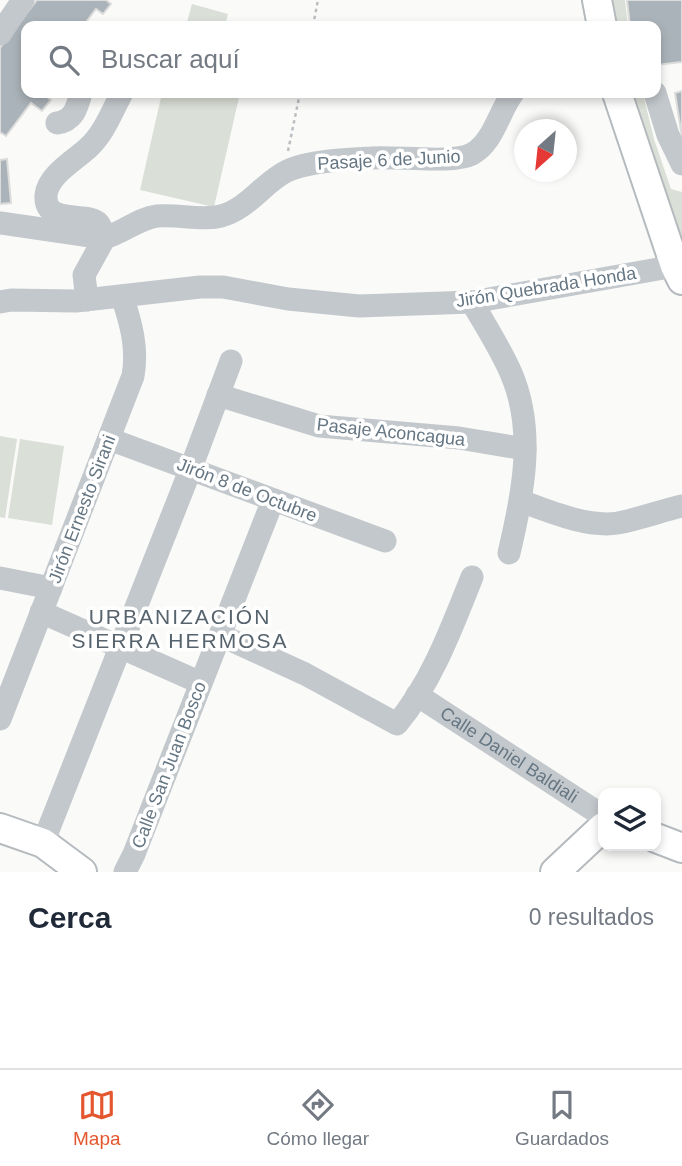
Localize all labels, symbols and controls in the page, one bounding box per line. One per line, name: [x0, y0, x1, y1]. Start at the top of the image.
search box: [21, 21, 661, 98]
icon: search: [45, 41, 83, 79]
text: Buscar aquí: [101, 44, 240, 74]
north arrow: [514, 119, 577, 182]
street label: Pasaje 6 de Junio: [317, 146, 461, 174]
street label: Jirón Quebrada Honda: [454, 263, 638, 311]
street label: Pasaje Aconcagua: [316, 414, 467, 450]
street label: Jirón Ernesto Sirani: [45, 432, 119, 586]
street label: Jirón 8 de Octubre: [174, 454, 320, 526]
district label: URBANIZACIÓN SIERRA HERMOSA: [71, 605, 289, 652]
street label: Calle San Juan Bosco: [128, 679, 210, 851]
street label: Calle Daniel Baldiali: [437, 703, 582, 807]
map controls: [598, 788, 661, 851]
button: layers: [598, 788, 661, 851]
text: Cerca: [28, 901, 111, 934]
text: 0 resultados: [529, 904, 654, 930]
tab: Mapa: [73, 1086, 121, 1150]
tab: Cómo llegar: [267, 1086, 369, 1150]
tab: Guardados: [515, 1086, 609, 1150]

